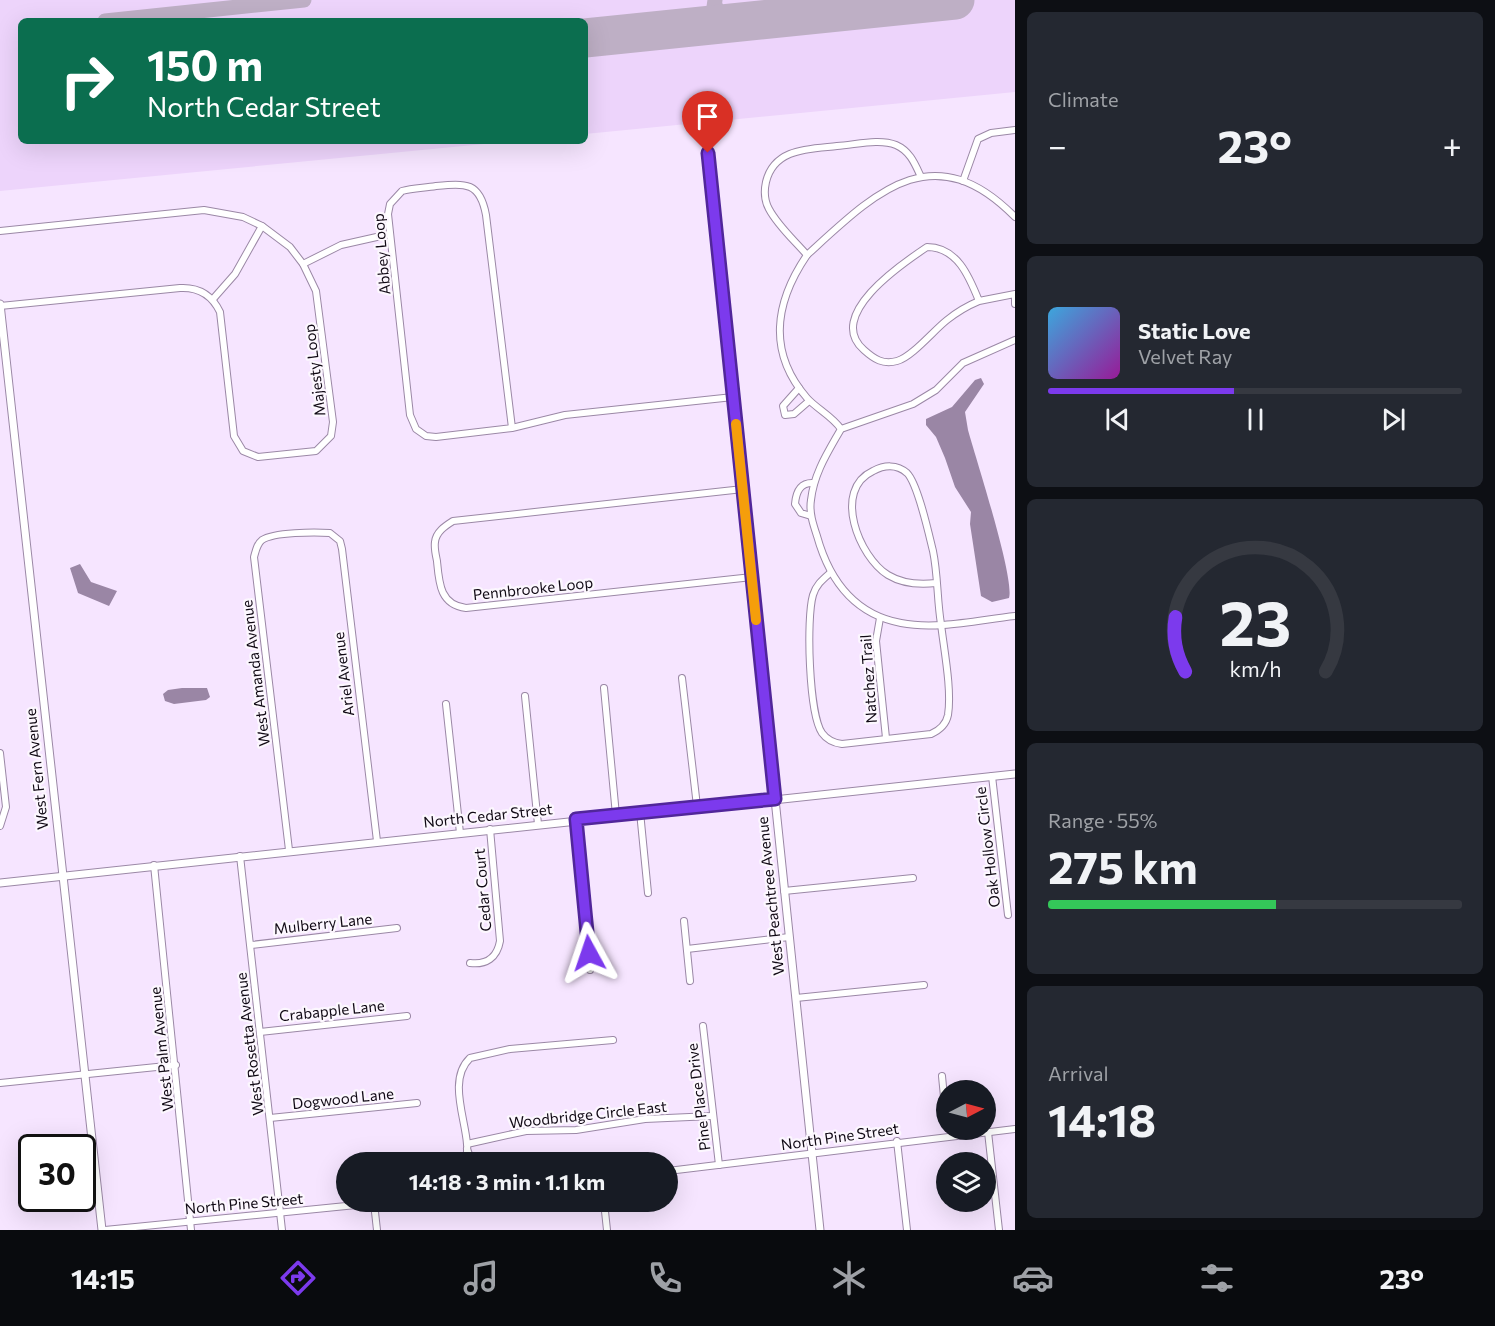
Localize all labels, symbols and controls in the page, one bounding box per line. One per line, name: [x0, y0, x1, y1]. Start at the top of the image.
text: 150 m: [147, 38, 263, 90]
icon: right: [48, 42, 126, 120]
text: Climate: [1048, 87, 1118, 111]
text: North Cedar Street: [147, 90, 381, 123]
pin: [682, 91, 733, 153]
icon: arrive: [691, 100, 724, 133]
text: 23°: [1218, 117, 1292, 172]
text: −: [1048, 124, 1067, 165]
text: +: [1443, 124, 1462, 165]
street label: Abbey Loop: [368, 212, 394, 296]
text: Static Love: [1138, 317, 1251, 344]
street label: Majesty Loop: [299, 323, 329, 417]
text: Velvet Ray: [1138, 344, 1232, 368]
icon: previous: [1101, 403, 1134, 436]
icon: pause: [1239, 403, 1272, 436]
icon: next: [1377, 403, 1410, 436]
street label: Pennbrooke Loop: [472, 573, 594, 603]
text: 23: [1219, 583, 1291, 659]
street label: West Amanda Avenue: [237, 599, 273, 747]
street label: Ariel Avenue: [329, 631, 357, 717]
street label: Natchez Trail: [856, 634, 880, 724]
text: km/h: [1229, 655, 1281, 681]
street label: West Fern Avenue: [21, 708, 51, 831]
street label: Oak Hollow Circle: [971, 786, 1003, 909]
street label: North Cedar Street: [422, 799, 553, 831]
text: Range · 55%: [1048, 808, 1157, 832]
street label: West Peachtree Avenue: [753, 816, 787, 976]
text: 275 km: [1048, 838, 1198, 893]
street label: Cedar Court: [469, 848, 495, 932]
street label: Mulberry Lane: [273, 909, 373, 937]
position arrow: [557, 921, 621, 985]
street label: West Rosetta Avenue: [231, 971, 267, 1117]
street label: West Palm Avenue: [146, 986, 176, 1112]
street label: Crabapple Lane: [278, 996, 386, 1024]
street label: Pine Place Drive: [682, 1042, 714, 1152]
text: Arrival: [1048, 1061, 1109, 1085]
north arrow: [936, 1080, 996, 1140]
map controls: [936, 1080, 996, 1212]
street label: Dogwood Lane: [291, 1084, 395, 1112]
text: 14:18: [1048, 1091, 1156, 1146]
street label: Woodbridge Circle East: [508, 1097, 668, 1131]
street label: North Pine Street: [780, 1119, 900, 1153]
speed limit sign: 30: [18, 1134, 96, 1212]
button: layers: [936, 1152, 996, 1212]
text: 14:18 · 3 min · 1.1 km: [409, 1168, 605, 1195]
street label: North Pine Street: [184, 1189, 304, 1217]
icon: directions: [277, 1257, 319, 1299]
icon: music: [460, 1257, 502, 1299]
icon: phone: [644, 1257, 686, 1299]
icon: climate: [828, 1257, 870, 1299]
icon: car: [1012, 1257, 1054, 1299]
icon: filters: [1196, 1257, 1238, 1299]
text: 14:15: [71, 1262, 135, 1295]
text: 23°: [1379, 1262, 1424, 1295]

